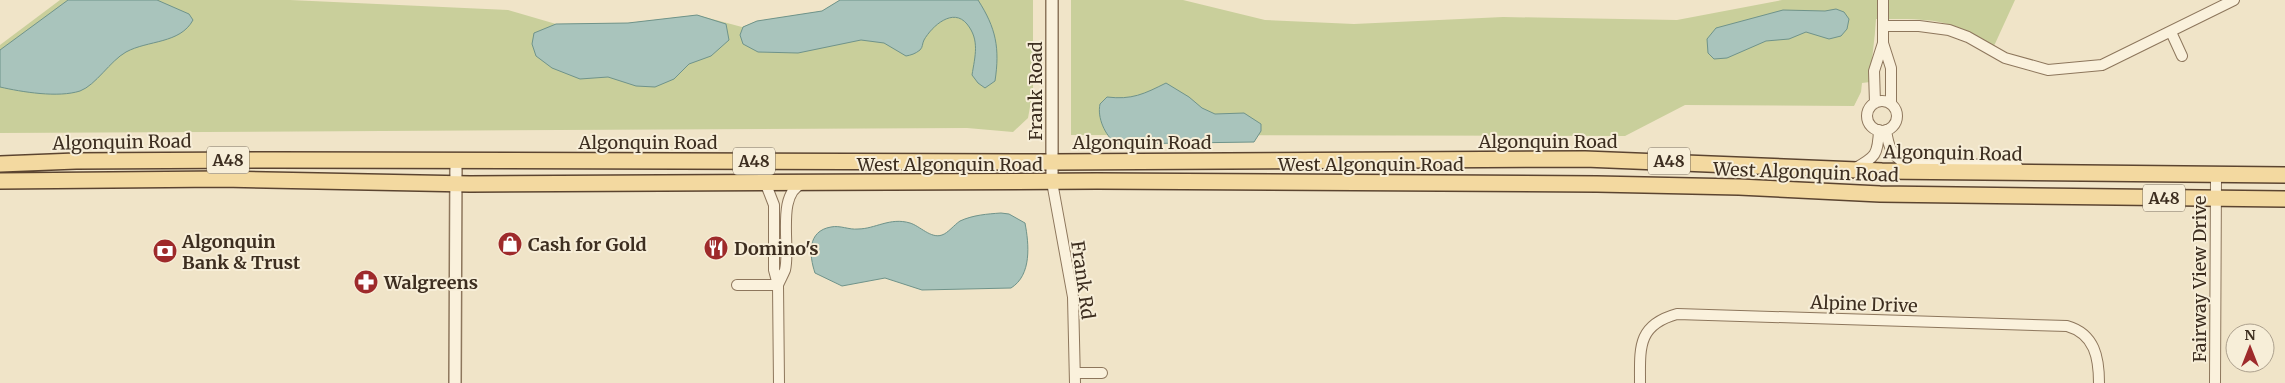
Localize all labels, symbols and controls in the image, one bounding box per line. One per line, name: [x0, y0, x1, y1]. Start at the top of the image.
street label: Frank Road: [1024, 41, 1047, 141]
street label: Algonquin Road: [51, 129, 192, 155]
street label: Algonquin Road: [1477, 130, 1618, 153]
street label: Algonquin Road: [577, 131, 718, 154]
street label: Algonquin Road: [1071, 131, 1212, 154]
street label: Algonquin Road: [1882, 140, 2023, 166]
road number: A48: [207, 146, 249, 174]
road number: A48: [733, 148, 775, 175]
road number: A48: [1648, 148, 1690, 175]
street label: West Algonquin Road: [856, 153, 1043, 176]
street label: West Algonquin Road: [1277, 153, 1464, 176]
street label: West Algonquin Road: [1712, 157, 1899, 187]
road number: A48: [2143, 184, 2185, 212]
street label: Fairway View Drive: [2188, 196, 2211, 362]
place label: Algonquin Bank & Trust: [181, 230, 301, 274]
shop icon: Cash for Gold: [497, 231, 523, 257]
place label: Cash for Gold: [528, 233, 647, 256]
restaurant icon: Domino's: [703, 235, 729, 261]
place label: Domino's: [734, 237, 819, 260]
bank icon: Algonquin Bank & Trust: [152, 238, 178, 264]
street label: Frank Rd: [1066, 239, 1100, 321]
pharmacy icon: Walgreens: [353, 269, 379, 295]
place label: Walgreens: [383, 271, 478, 294]
street label: Alpine Drive: [1809, 291, 1918, 317]
north arrow: [2225, 323, 2275, 373]
text: N: [2244, 326, 2256, 344]

